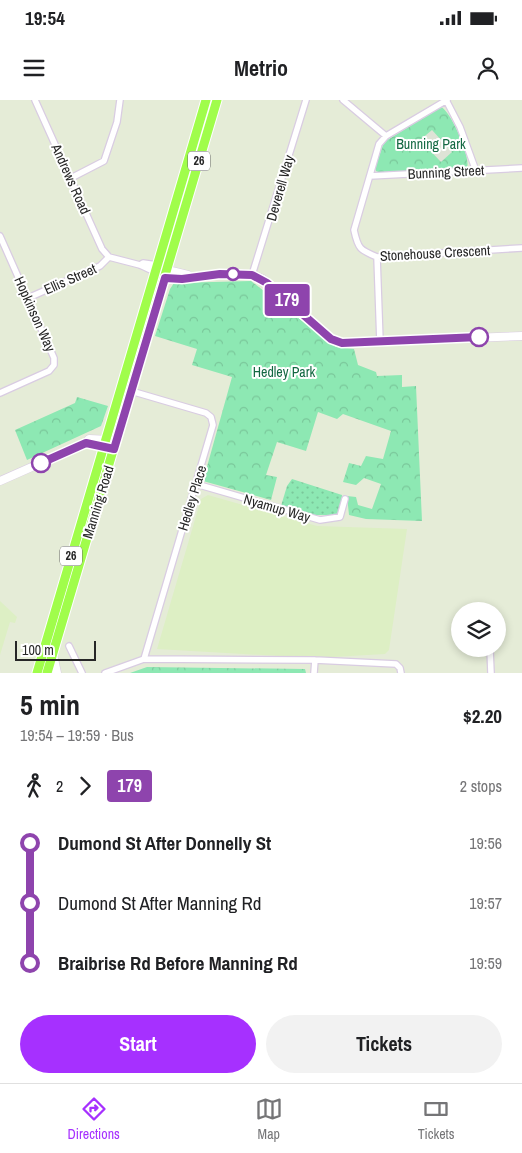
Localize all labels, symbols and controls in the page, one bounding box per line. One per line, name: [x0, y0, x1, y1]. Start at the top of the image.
text: 19:54: [25, 5, 65, 31]
text: Metrio: [234, 53, 288, 83]
icon: menu: [20, 54, 48, 82]
icon: person: [474, 54, 502, 82]
park label: Bunning Park: [396, 135, 466, 153]
street label: Andrews Road: [47, 140, 95, 217]
road number: 26: [188, 151, 210, 170]
street label: Deverell Way: [262, 153, 298, 223]
street label: Bunning Street: [407, 161, 485, 183]
street label: Stonehouse Crescent: [379, 241, 491, 265]
street label: Ellis Street: [41, 259, 99, 299]
unlabelled marker: [226, 267, 240, 281]
street label: Hopkinson Way: [10, 274, 60, 355]
line badge: 179: [258, 284, 316, 316]
text: 179: [275, 287, 299, 312]
unlabelled marker: [469, 327, 489, 347]
park label: Hedley Park: [253, 363, 316, 381]
unlabelled marker: [31, 453, 51, 473]
street label: Manning Road: [78, 463, 118, 541]
street label: Hedley Place: [174, 463, 210, 533]
street label: Nyamup Way: [242, 490, 313, 526]
road number: 26: [60, 546, 82, 566]
map controls: [451, 602, 506, 657]
button: layers: [451, 602, 506, 657]
scale bar: [15, 638, 96, 661]
text: 100 m: [22, 641, 54, 659]
text: 5 min: [20, 686, 80, 724]
text: $2.20: [463, 703, 502, 729]
text: 19:54 – 19:59 · Bus: [20, 724, 134, 746]
icon: walk: [20, 772, 48, 800]
icon: forward: [71, 772, 99, 800]
text: 179: [117, 773, 142, 798]
text: 2: [56, 775, 63, 797]
text: 2 stops: [460, 775, 502, 797]
text: Dumond St After Donnelly St: [58, 830, 271, 856]
text: 19:56: [469, 832, 502, 854]
text: Dumond St After Manning Rd: [58, 890, 262, 916]
text: 19:57: [469, 892, 502, 914]
text: Braibrise Rd Before Manning Rd: [58, 950, 298, 976]
text: 19:59: [469, 952, 502, 974]
button: Start: [20, 1015, 256, 1073]
button: Tickets: [266, 1015, 502, 1073]
tab: Directions: [67, 1095, 120, 1143]
tab: Map: [255, 1095, 283, 1143]
tab: Tickets: [418, 1095, 455, 1143]

